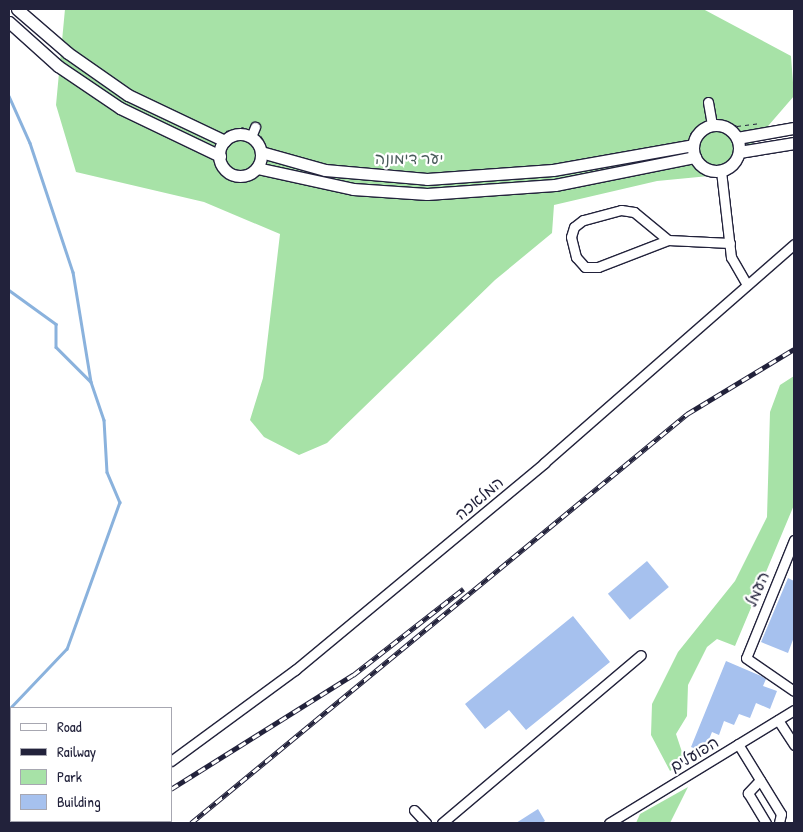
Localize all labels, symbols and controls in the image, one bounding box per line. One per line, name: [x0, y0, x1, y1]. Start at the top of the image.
park label: יער דימונה: [375, 148, 443, 168]
street label: המלאכה: [451, 472, 507, 524]
street label: העמל: [741, 569, 773, 609]
legend: [10, 707, 172, 822]
text: Road: [57, 716, 82, 737]
street label: הפועלים: [666, 732, 722, 776]
text: Railway: [57, 741, 96, 762]
text: Park: [57, 766, 82, 787]
text: Building: [57, 791, 101, 812]

